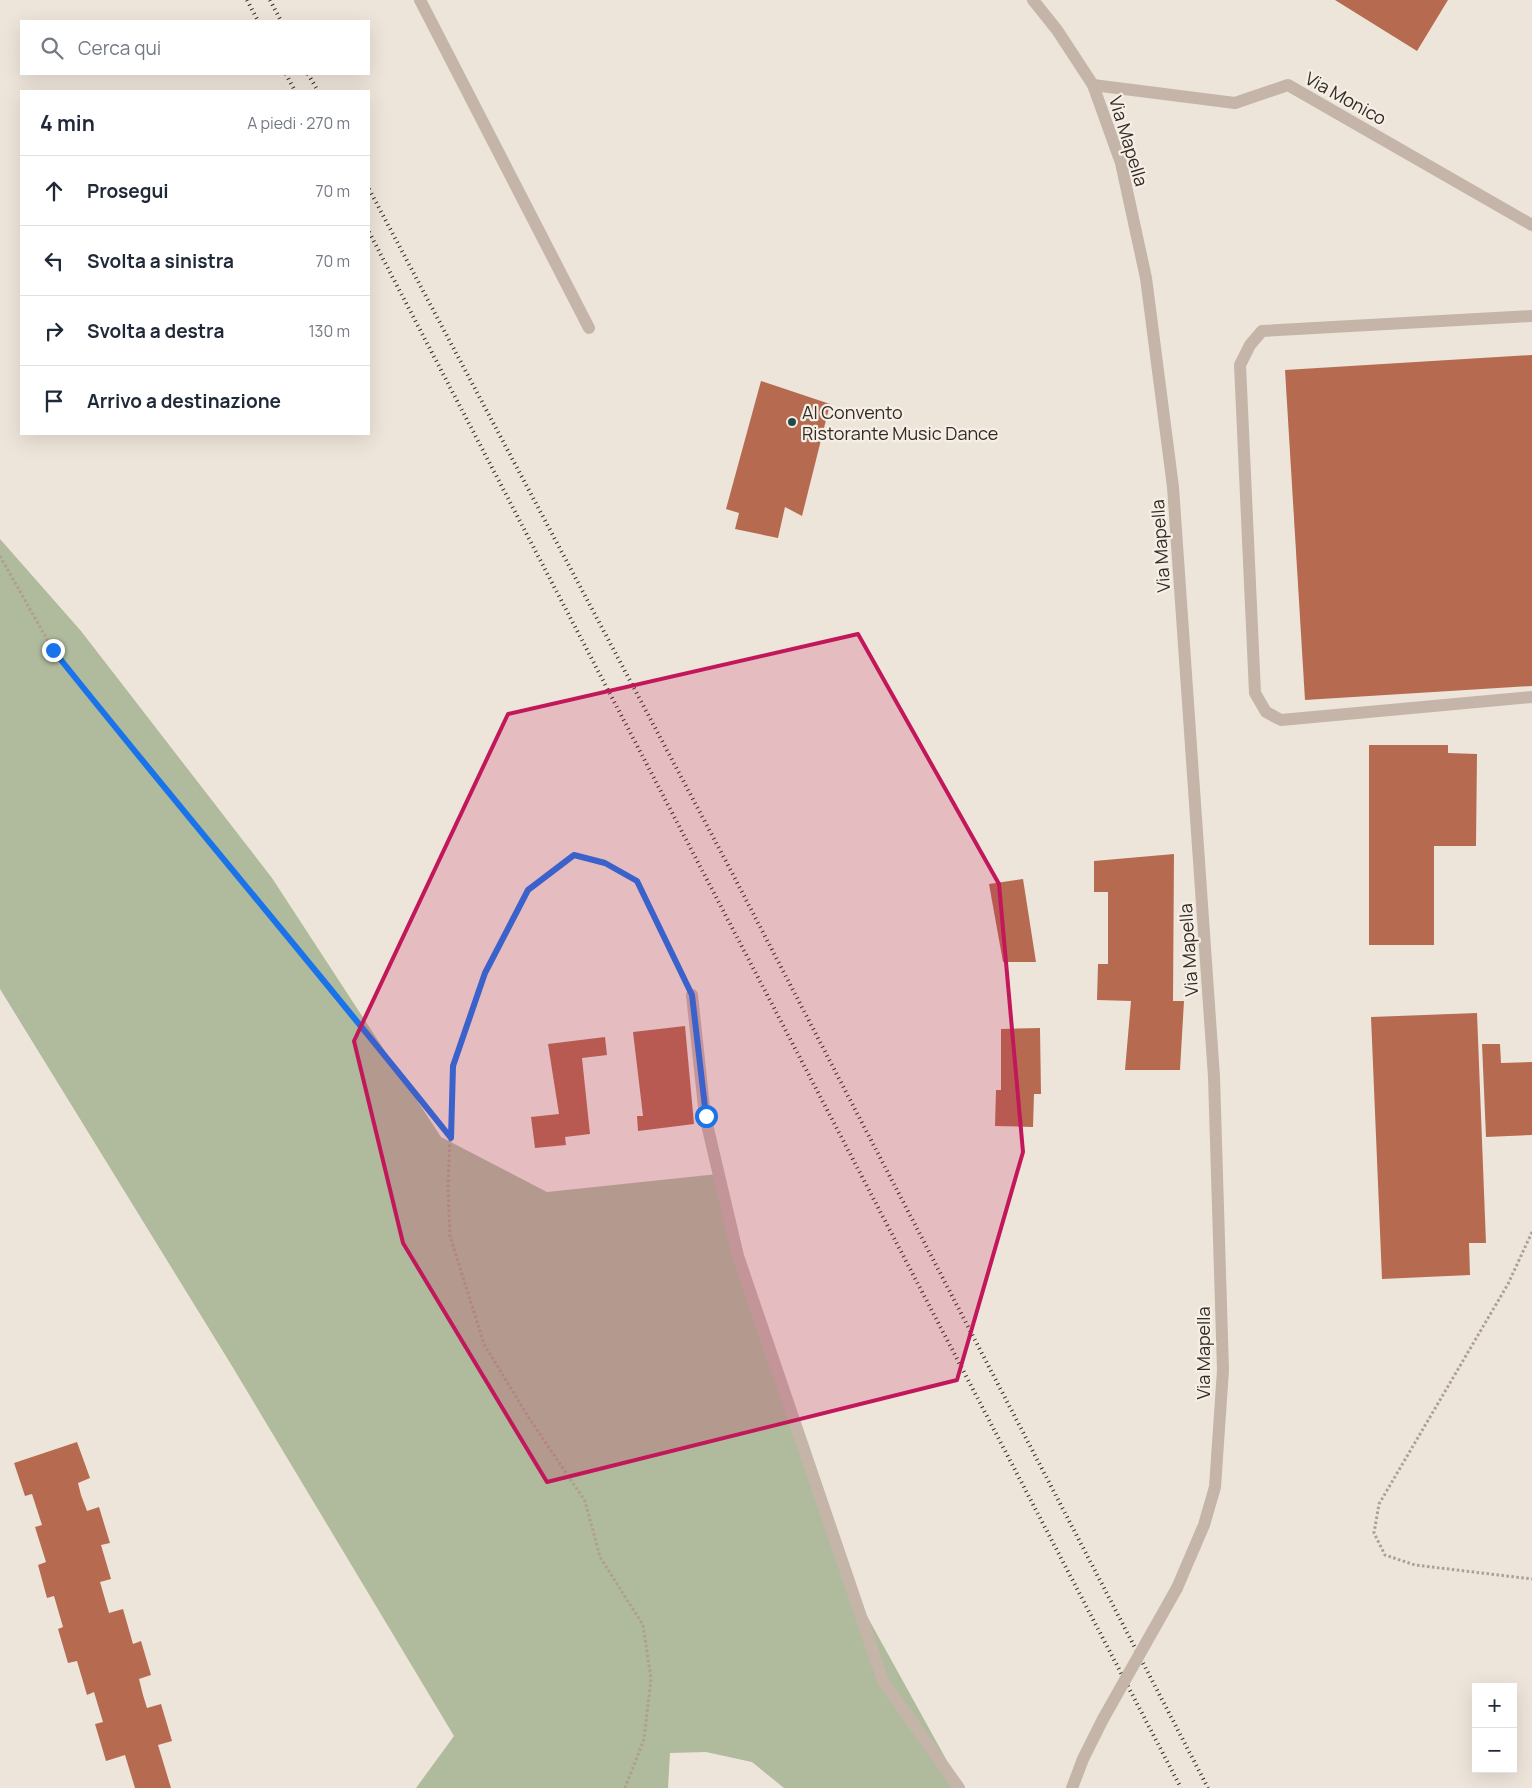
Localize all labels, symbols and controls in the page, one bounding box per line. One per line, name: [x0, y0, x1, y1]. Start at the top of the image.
search box: [20, 20, 370, 75]
icon: search: [38, 34, 66, 62]
text: Cerca qui: [78, 35, 161, 61]
street label: Via Monico: [1301, 66, 1391, 130]
street label: Via Mapella: [1104, 93, 1154, 189]
text: 4 min: [40, 109, 95, 137]
text: A piedi · 270 m: [247, 112, 350, 134]
icon: ahead: [40, 177, 68, 205]
text: Prosegui: [87, 178, 169, 204]
text: 70 m: [315, 180, 350, 202]
icon: left: [40, 247, 68, 275]
text: Svolta a sinistra: [87, 248, 234, 274]
text: 70 m: [315, 250, 350, 272]
icon: right: [40, 317, 68, 345]
text: Svolta a destra: [87, 318, 224, 344]
text: 130 m: [308, 320, 350, 342]
icon: arrive: [40, 387, 68, 415]
text: Arrivo a destinazione: [87, 388, 281, 414]
place label: Al Convento Ristorante Music Dance: [802, 400, 998, 445]
marker: Al Convento Ristorante Music Dance: [786, 416, 798, 428]
street label: Via Mapella: [1145, 499, 1175, 593]
route end: [42, 639, 65, 662]
street label: Via Mapella: [1173, 903, 1203, 997]
route start: [695, 1105, 718, 1128]
street label: Via Mapella: [1191, 1306, 1215, 1400]
map controls: [1472, 1683, 1517, 1773]
button: +: [1472, 1683, 1517, 1728]
button: −: [1472, 1728, 1517, 1773]

